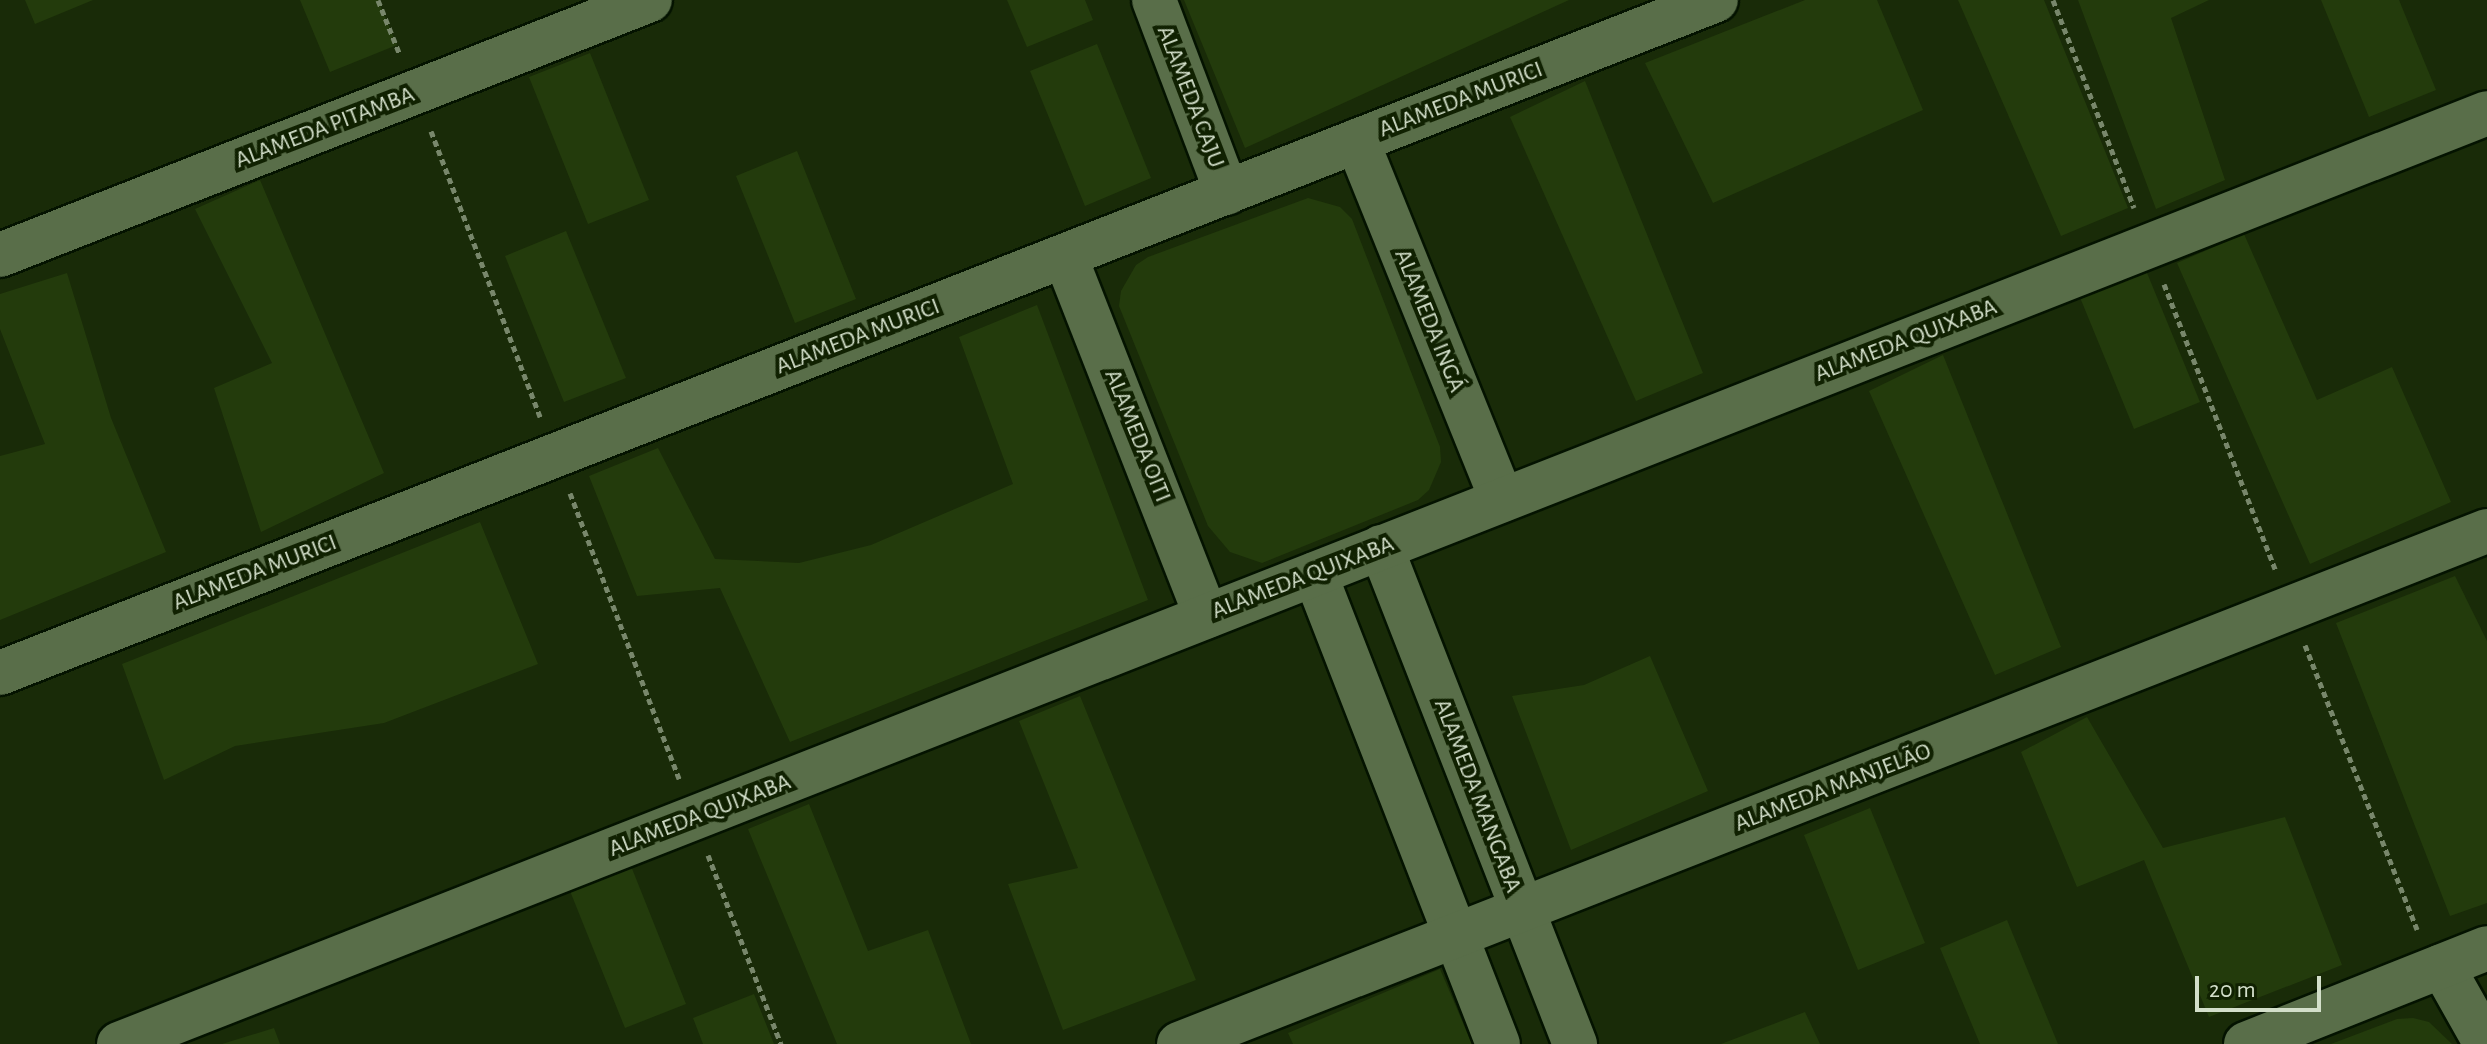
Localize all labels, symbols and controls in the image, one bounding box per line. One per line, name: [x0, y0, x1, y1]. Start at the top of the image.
street label: ALAMEDA CAJU: [1150, 22, 1230, 172]
street label: ALAMEDA MURICI: [1375, 55, 1547, 145]
street label: ALAMEDA PITAMBA: [231, 81, 419, 175]
street label: ALAMEDA INGÁ: [1387, 245, 1471, 397]
street label: ALAMEDA MURICI: [772, 292, 944, 382]
street label: ALAMEDA QUIXABA: [1811, 293, 2001, 389]
street label: ALAMEDA OITI: [1097, 365, 1177, 507]
street label: ALAMEDA MURICI: [169, 528, 341, 618]
street label: ALAMEDA QUIXABA: [1208, 530, 1398, 626]
street label: ALAMEDA MANGABA: [1427, 695, 1527, 897]
street label: ALAMEDA MANJELÃO: [1731, 737, 1935, 839]
street label: ALAMEDA QUIXABA: [605, 768, 795, 864]
scale bar: [2199, 960, 2325, 1010]
text: 20 m: [2209, 978, 2256, 1002]

